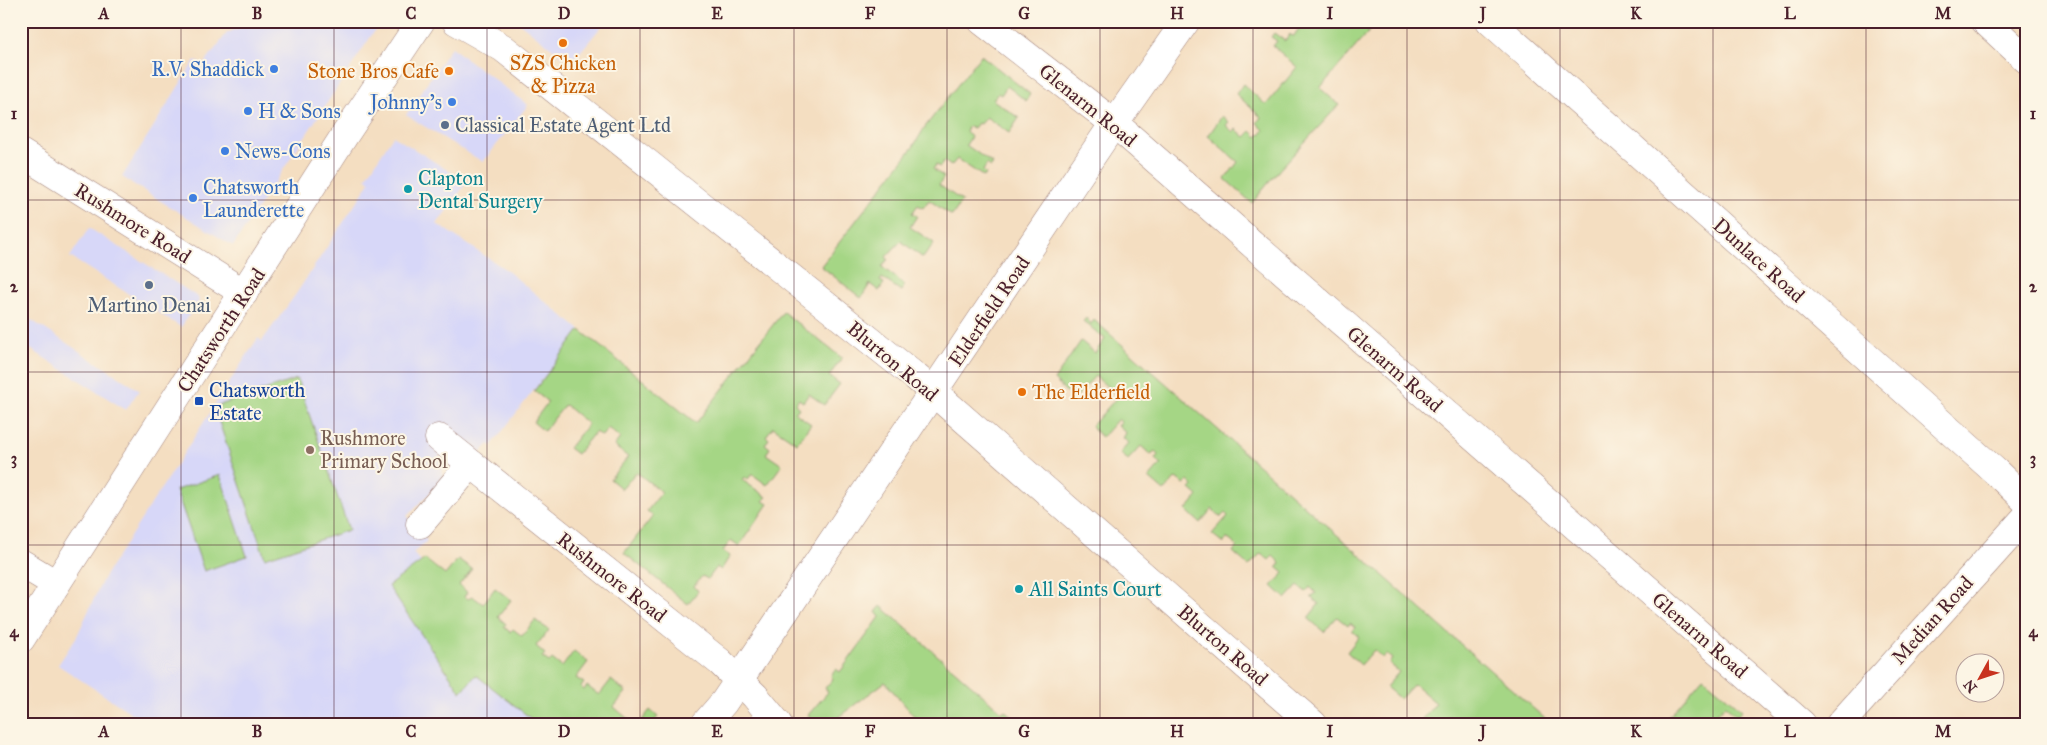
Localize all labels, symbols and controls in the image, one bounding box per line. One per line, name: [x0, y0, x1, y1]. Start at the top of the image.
text: A: [98, 4, 110, 23]
text: B: [252, 4, 262, 23]
text: C: [406, 4, 417, 23]
text: D: [558, 4, 571, 23]
text: E: [711, 4, 723, 23]
text: F: [865, 4, 876, 23]
text: G: [1018, 4, 1030, 23]
text: H: [1170, 4, 1184, 23]
text: I: [1327, 4, 1334, 23]
text: J: [1478, 4, 1487, 24]
text: K: [1630, 4, 1642, 23]
text: L: [1784, 4, 1796, 23]
text: M: [1935, 4, 1952, 23]
marker: SZS Chicken & Pizza: [557, 37, 569, 49]
place label: SZS Chicken & Pizza: [510, 51, 617, 98]
place label: R.V. Shaddick: [151, 57, 265, 81]
street label: Glenarm Road: [1034, 58, 1142, 152]
place label: Stone Bros Cafe: [307, 59, 439, 83]
marker: R.V. Shaddick: [268, 63, 280, 75]
marker: Stone Bros Cafe: [443, 65, 455, 77]
place label: Johnny's: [368, 90, 442, 115]
marker: Johnny's: [446, 96, 458, 108]
place label: H & Sons: [258, 99, 341, 123]
text: 1: [11, 104, 18, 123]
text: 1: [2030, 104, 2037, 123]
marker: H & Sons: [242, 105, 254, 117]
place label: Classical Estate Agent Ltd: [455, 113, 671, 138]
marker: Classical Estate Agent Ltd: [439, 119, 451, 131]
place label: News-Cons: [235, 139, 331, 163]
marker: News-Cons: [219, 145, 231, 157]
place label: Clapton Dental Surgery: [418, 166, 543, 214]
place label: Chatsworth Launderette: [203, 175, 304, 222]
street label: Rushmore Road: [70, 178, 196, 268]
marker: Clapton Dental Surgery: [402, 183, 414, 195]
marker: Chatsworth Launderette: [187, 192, 199, 204]
street label: Dunlace Road: [1708, 213, 1810, 307]
street label: Elderfield Road: [943, 251, 1035, 371]
street label: Chatsworth Road: [172, 263, 270, 397]
text: 2: [10, 277, 19, 296]
text: 2: [2029, 277, 2038, 296]
marker: Martino Denai: [143, 279, 155, 291]
place label: Martino Denai: [87, 293, 211, 317]
street label: Blurton Road: [842, 316, 944, 406]
street label: Glenarm Road: [1342, 321, 1448, 417]
place label: Chatsworth Estate: [209, 378, 305, 425]
place label: The Elderfield: [1032, 380, 1150, 404]
marker: The Elderfield: [1016, 386, 1028, 398]
marker: Chatsworth Estate: [193, 395, 205, 407]
place label: Rushmore Primary School: [320, 426, 448, 473]
marker: Rushmore Primary School: [304, 444, 316, 456]
text: 3: [11, 449, 17, 469]
text: 3: [2030, 449, 2036, 469]
street label: Rushmore Road: [552, 527, 672, 627]
street label: Median Road: [1886, 571, 1978, 669]
place label: All Saints Court: [1028, 577, 1162, 601]
marker: All Saints Court: [1013, 583, 1025, 595]
street label: Glenarm Road: [1647, 587, 1753, 683]
street label: Blurton Road: [1173, 599, 1273, 691]
text: 4: [10, 622, 20, 642]
text: 4: [2029, 622, 2039, 642]
north arrow: [1954, 652, 2004, 702]
text: N: [1960, 676, 1981, 696]
text: A: [98, 722, 110, 741]
text: B: [252, 722, 262, 741]
text: C: [406, 722, 417, 741]
text: D: [558, 722, 571, 741]
text: E: [711, 722, 723, 741]
text: F: [865, 722, 876, 741]
text: G: [1018, 722, 1030, 741]
text: H: [1170, 722, 1184, 741]
text: I: [1327, 722, 1334, 741]
text: J: [1478, 722, 1487, 742]
text: K: [1630, 722, 1642, 741]
text: L: [1784, 722, 1796, 741]
text: M: [1935, 722, 1952, 741]

